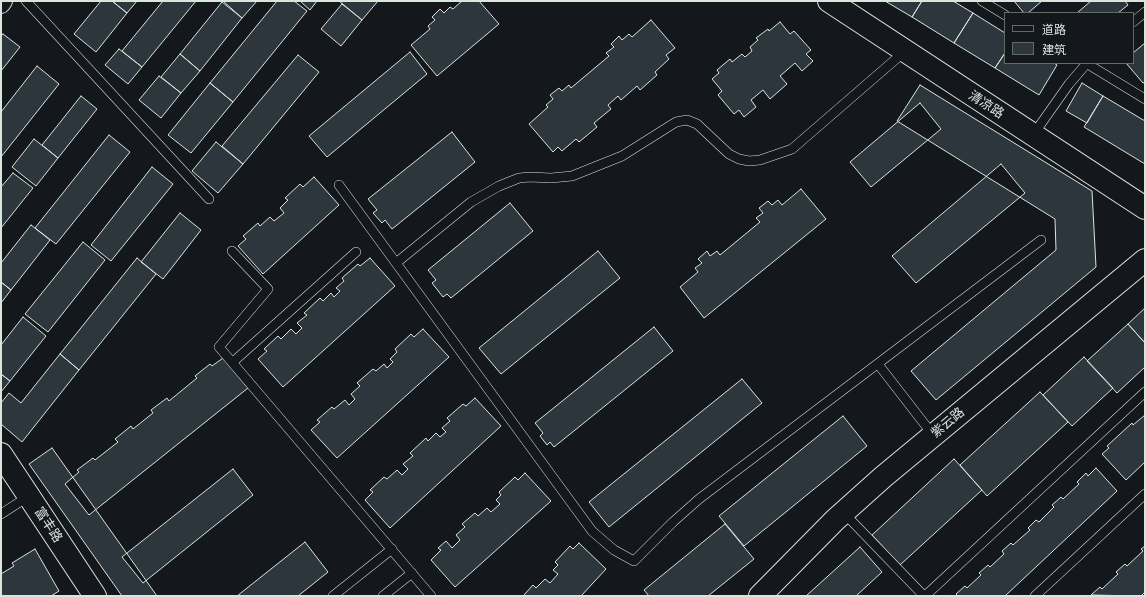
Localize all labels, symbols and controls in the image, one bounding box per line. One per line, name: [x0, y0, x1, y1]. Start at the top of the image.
legend: [1004, 12, 1134, 64]
text: 道路: [1042, 22, 1066, 37]
text: 建筑: [1042, 42, 1066, 57]
street label: 清凉路: [965, 88, 1007, 122]
street label: 紫云路: [928, 404, 968, 442]
street label: 富丰路: [31, 504, 65, 546]

